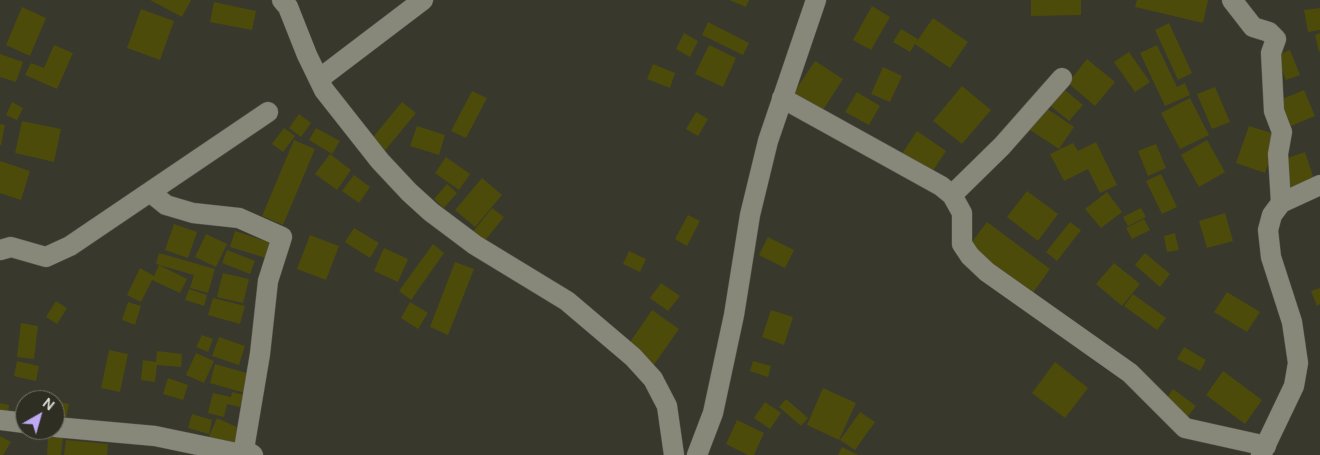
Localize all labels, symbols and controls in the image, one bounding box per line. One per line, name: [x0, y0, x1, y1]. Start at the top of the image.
north arrow: [15, 390, 65, 440]
text: N: [39, 394, 58, 414]

